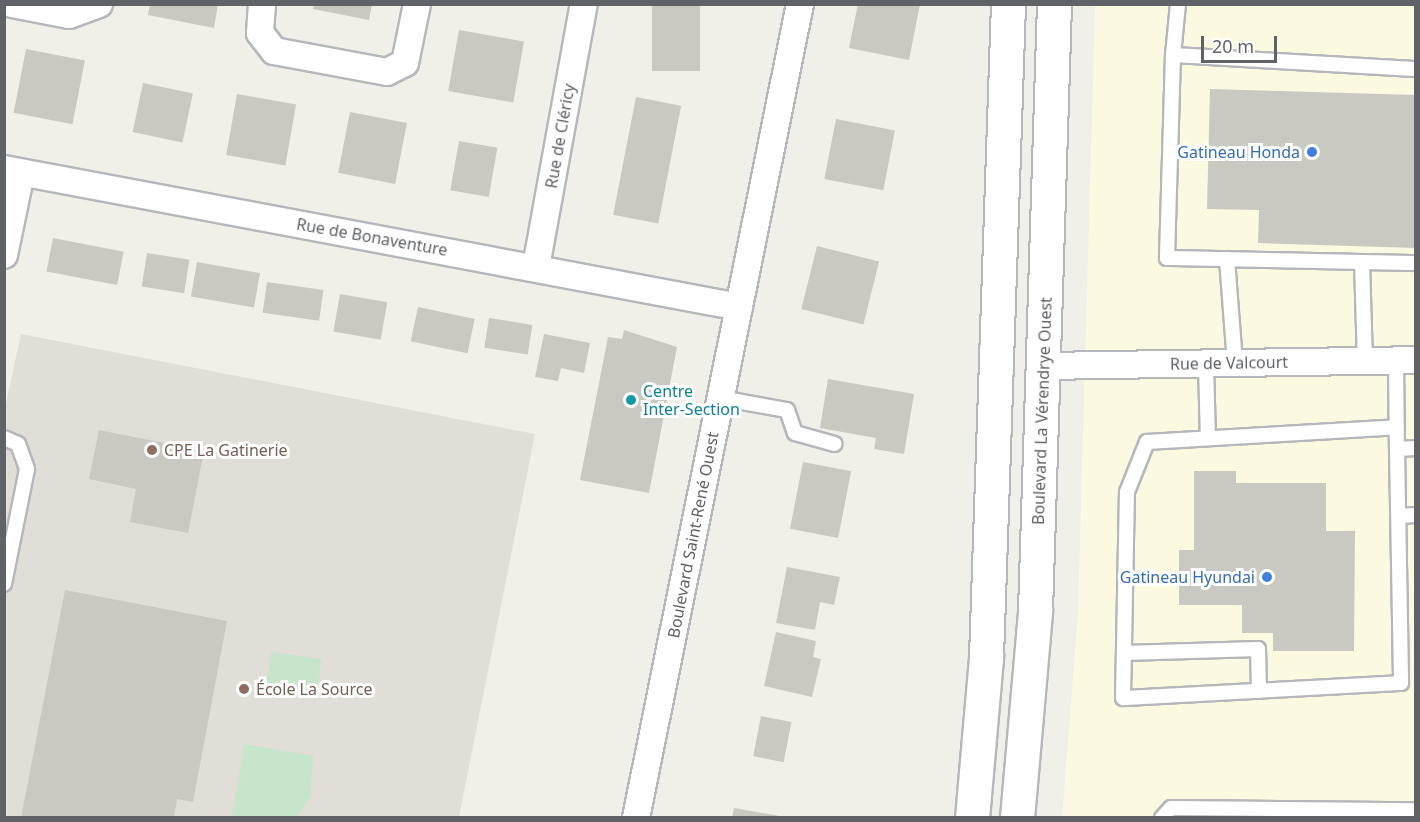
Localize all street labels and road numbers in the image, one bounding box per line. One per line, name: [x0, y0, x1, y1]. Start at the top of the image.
street label: Rue de Cléricy: [541, 82, 579, 190]
street label: Rue de Bonaventure: [295, 214, 449, 260]
street label: Boulevard La Vérendrye Ouest: [1028, 297, 1056, 525]
street label: Rue de Valcourt: [1170, 352, 1288, 374]
street label: Boulevard Saint-René Ouest: [664, 430, 722, 640]

